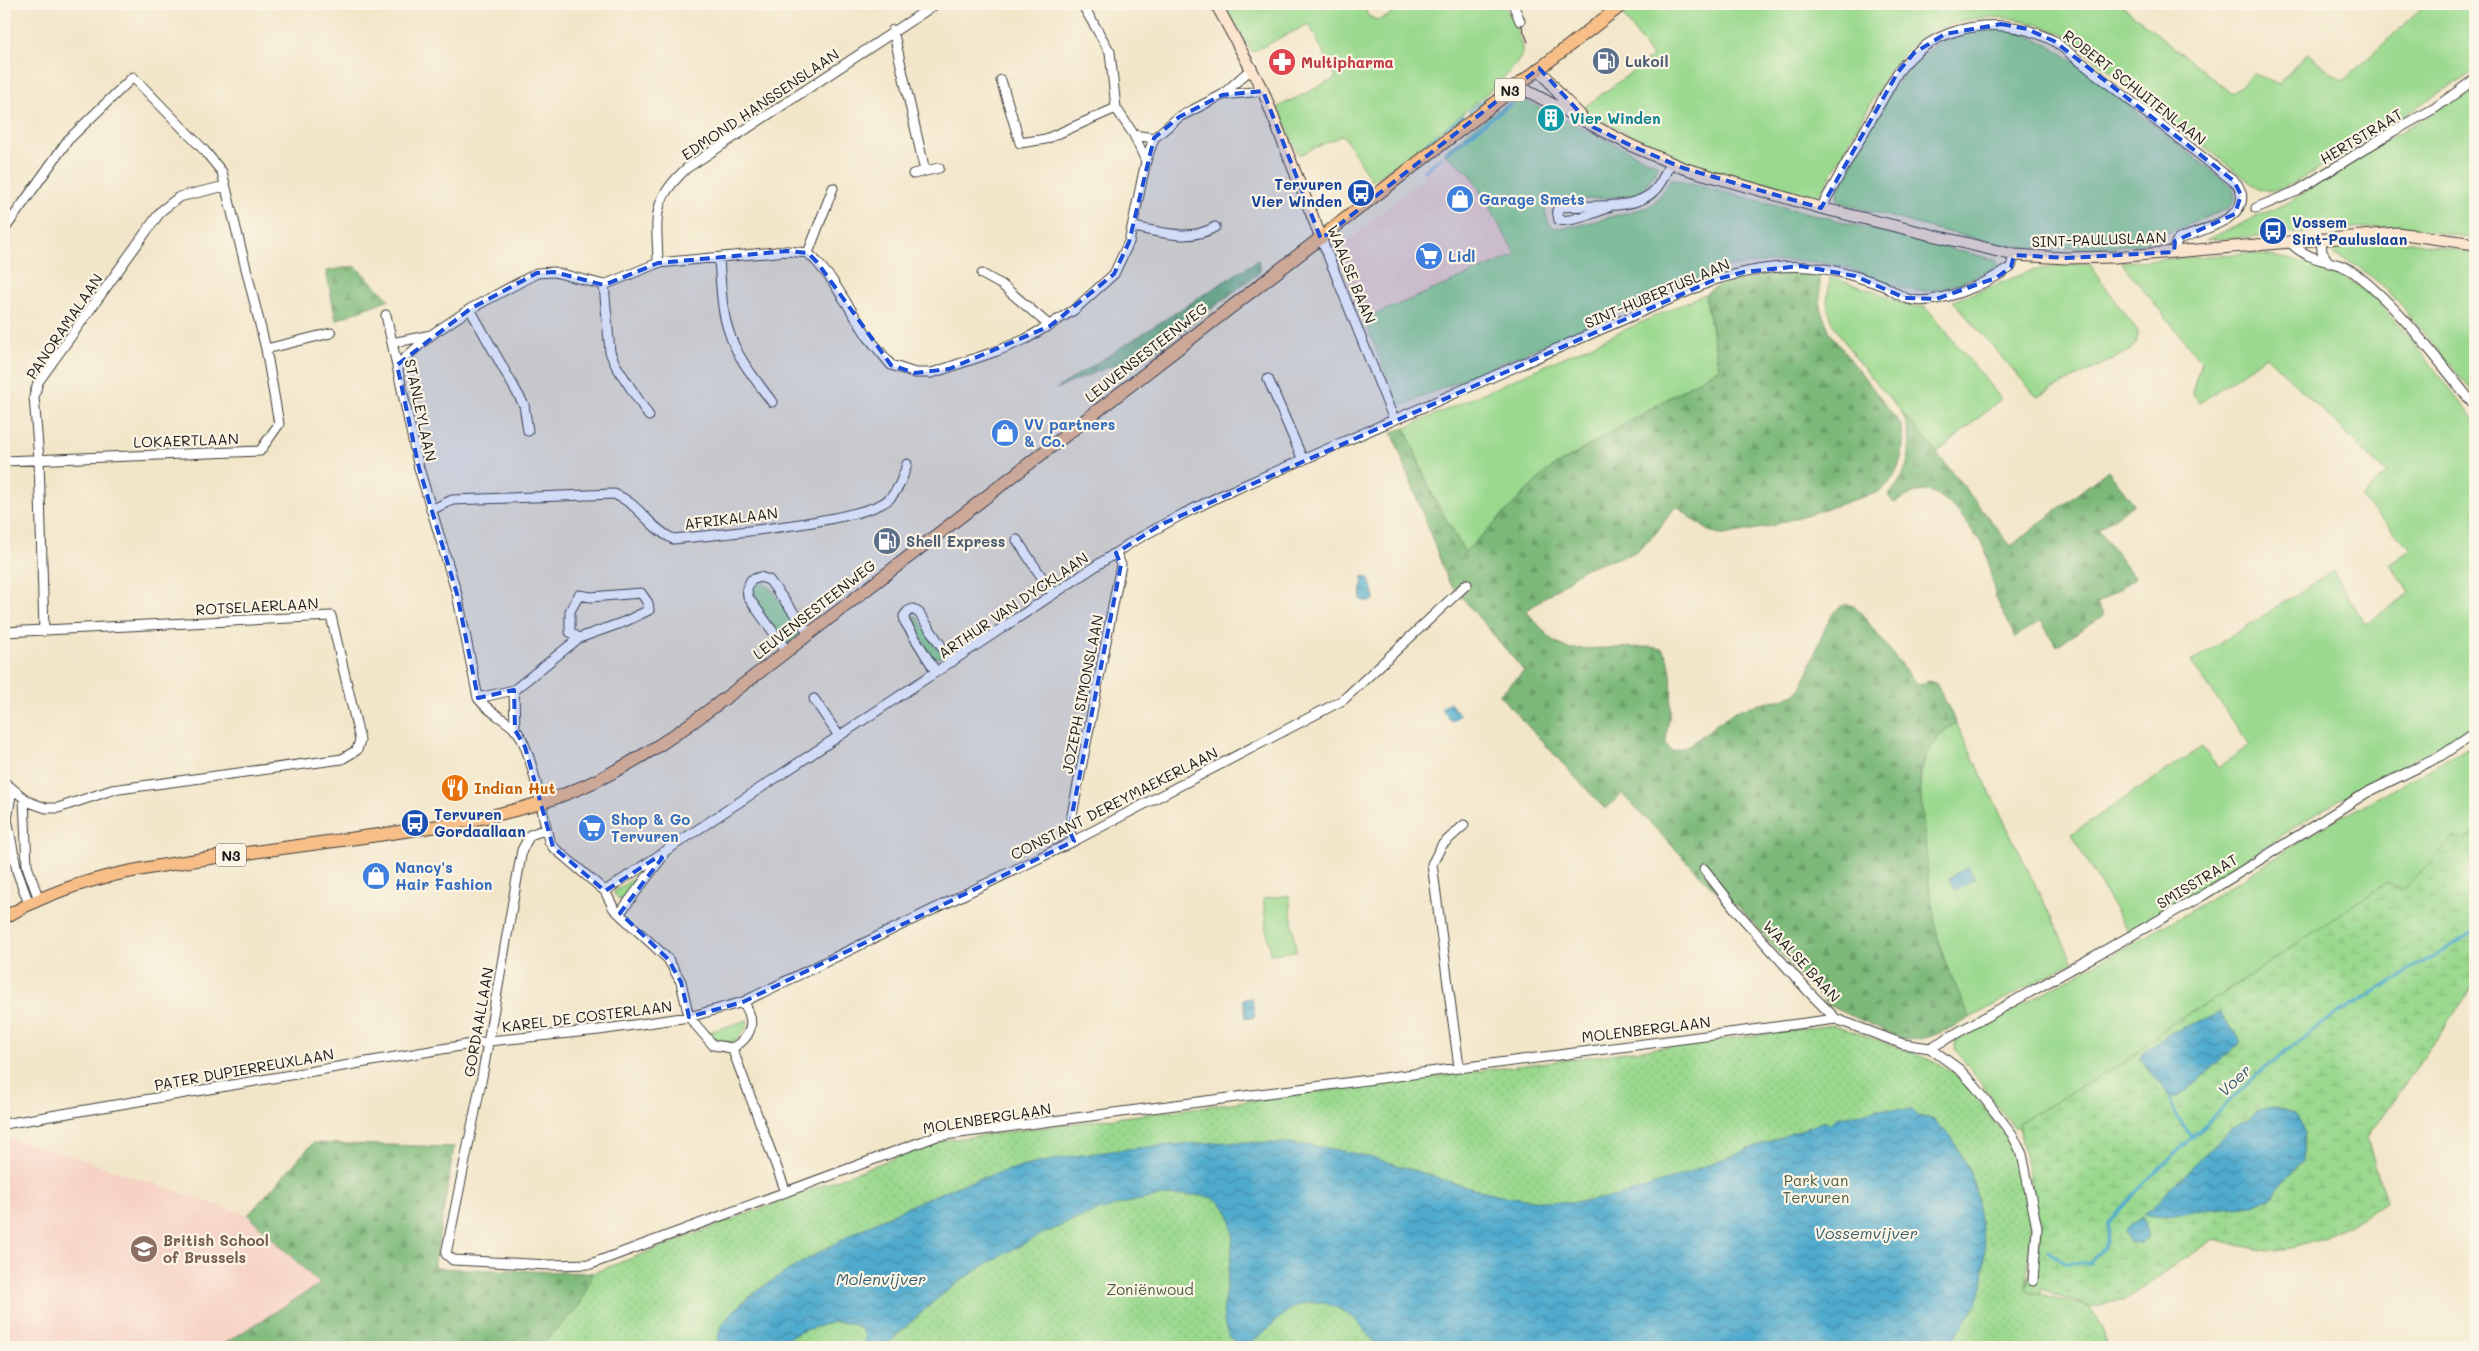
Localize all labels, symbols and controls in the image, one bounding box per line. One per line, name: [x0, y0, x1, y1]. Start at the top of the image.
street label: ROBERT SCHUITENLAAN: [2059, 25, 2211, 149]
street label: EDMOND HANSSENSLAAN: [677, 44, 843, 164]
fuel station icon: Lukoil: [1591, 46, 1621, 76]
pharmacy icon: Multipharma: [1267, 47, 1297, 77]
place label: Lukoil: [1625, 51, 1669, 71]
place label: Multipharma: [1301, 52, 1394, 72]
road number: N3: [1495, 78, 1525, 102]
building icon: Vier Winden: [1536, 103, 1566, 133]
street label: HERTSTRAAT: [2316, 104, 2406, 168]
place label: Vier Winden: [1570, 108, 1661, 128]
place label: Tervuren Vier Winden: [1251, 174, 1342, 211]
bus stop icon: Tervuren Vier Winden: [1346, 178, 1376, 208]
shop icon: Garage Smets: [1445, 184, 1475, 214]
place label: Garage Smets: [1479, 189, 1585, 209]
place label: Vossem Sint-Pauluslaan: [2292, 212, 2407, 249]
bus stop icon: Vossem Sint-Pauluslaan: [2258, 216, 2288, 246]
street label: WAALSE BAAN: [1323, 222, 1381, 326]
street label: SINT-PAULUSLAAN: [2031, 227, 2167, 251]
supermarket icon: Lidl: [1414, 241, 1444, 271]
place label: Lidl: [1448, 246, 1475, 266]
street label: SINT-HUBERTUSLAAN: [1582, 253, 1732, 333]
street label: PANORAMALAAN: [21, 269, 107, 383]
street label: LEUVENSESTEENWEG: [1080, 298, 1212, 406]
street label: STANLEYLAAN: [400, 357, 442, 463]
place label: VV partners & Co.: [1024, 414, 1115, 451]
shop icon: VV partners & Co.: [990, 418, 1020, 448]
street label: LOKAERTLAAN: [133, 428, 239, 452]
street label: AFRIKALAAN: [683, 502, 779, 534]
fuel station icon: Shell Express: [872, 526, 902, 556]
place label: Shell Express: [906, 531, 1005, 551]
street label: ARTHUR VAN DYCKLAAN: [934, 547, 1092, 663]
street label: LEUVENSESTEENWEG: [748, 555, 880, 663]
street label: ROTSELAERLAAN: [195, 593, 319, 619]
street label: JOZEPH SIMONSLAAN: [1057, 613, 1107, 775]
street label: CONSTANT DEREYMAEKERLAAN: [1007, 742, 1221, 864]
restaurant icon: Indian Hut: [440, 773, 470, 803]
place label: Indian Hut: [474, 778, 556, 798]
place label: Tervuren Gordaallaan: [434, 804, 526, 841]
bus stop icon: Tervuren Gordaallaan: [400, 808, 430, 838]
place label: Shop & Go Tervuren: [611, 809, 690, 846]
supermarket icon: Shop & Go Tervuren: [577, 813, 607, 843]
road number: N3: [216, 844, 246, 866]
street label: SMISSTRAAT: [2153, 849, 2241, 913]
place label: Nancy's Hair Fashion: [395, 857, 492, 894]
shop icon: Nancy's Hair Fashion: [361, 861, 391, 891]
street label: WAALSE BAAN: [1759, 916, 1845, 1006]
street label: GORDAALLAAN: [458, 965, 498, 1079]
street label: KAREL DE COSTERLAAN: [501, 996, 673, 1036]
street label: MOLENBERGLAAN: [1580, 1011, 1712, 1047]
street label: PATER DUPIERREUXLAAN: [153, 1043, 335, 1095]
water label: Voer: [2213, 1059, 2255, 1101]
street label: MOLENBERGLAAN: [921, 1098, 1053, 1138]
park label: Park van Tervuren: [1783, 1170, 1849, 1207]
water label: Vossemvijver: [1814, 1222, 1918, 1243]
place label: British School of Brussels: [163, 1230, 269, 1267]
school or university icon: British School of Brussels: [129, 1234, 159, 1264]
water label: Molenvijver: [836, 1268, 926, 1289]
park label: Zoniënwoud: [1106, 1279, 1194, 1299]

